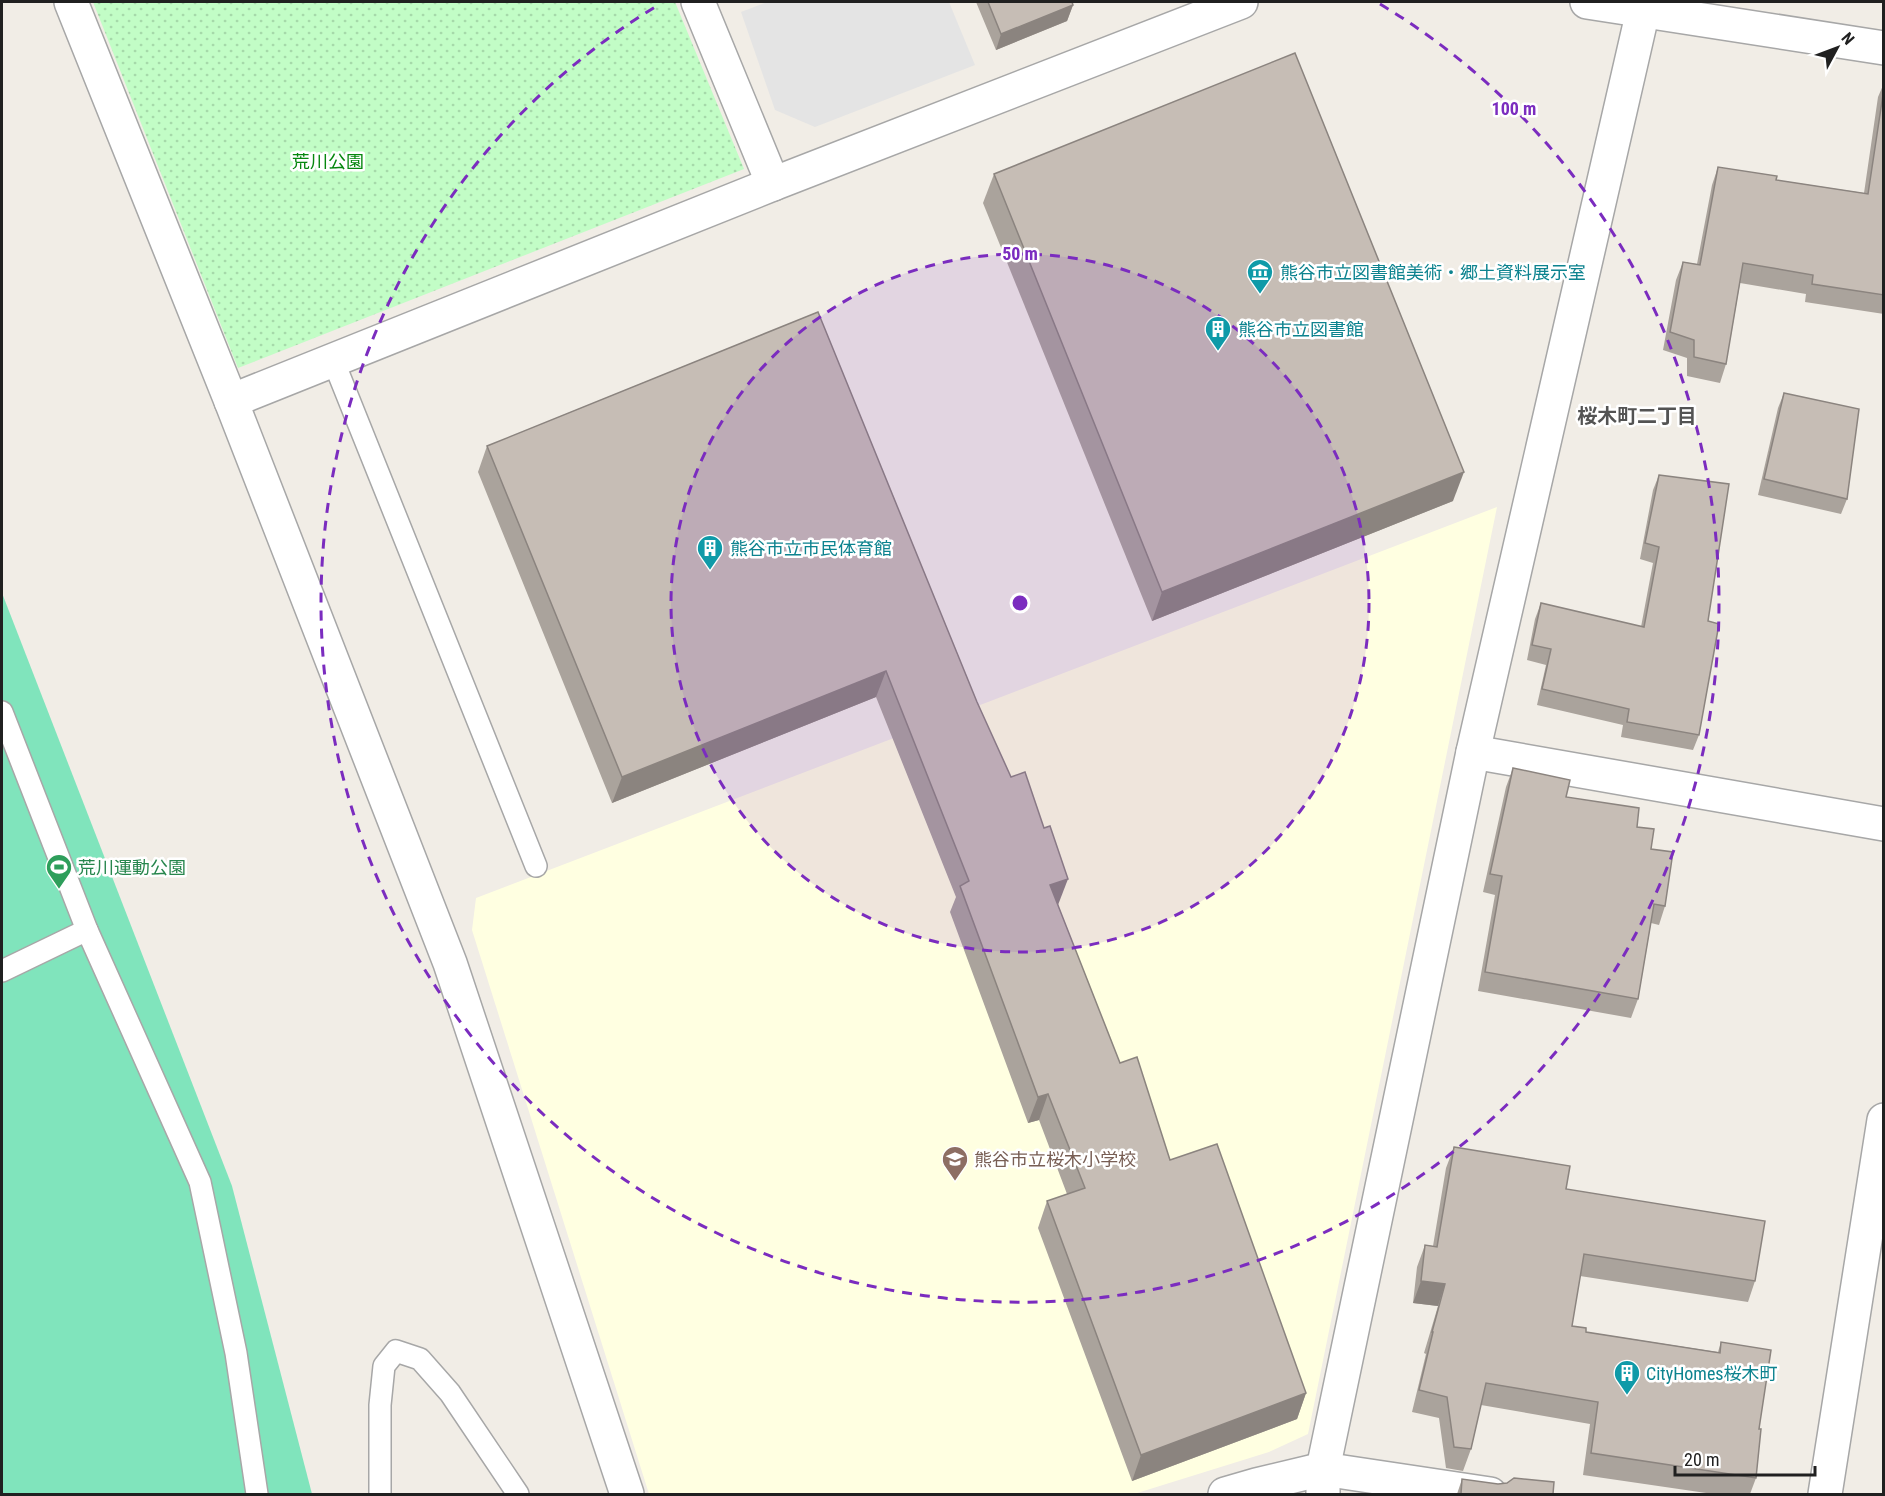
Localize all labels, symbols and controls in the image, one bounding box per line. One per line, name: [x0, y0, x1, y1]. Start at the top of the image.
north arrow: [1807, 18, 1867, 78]
text: N: [1838, 29, 1858, 48]
text: 100 m: [1492, 98, 1536, 119]
park label: 荒川公園: [292, 151, 364, 172]
text: 50 m: [1002, 243, 1038, 264]
museum icon: 熊谷市立図書館美術・郷土資料展示室: [1245, 257, 1275, 295]
place label: 熊谷市立図書館美術・郷土資料展示室: [1280, 262, 1586, 283]
building icon: 熊谷市立図書館: [1203, 314, 1233, 352]
place label: 熊谷市立図書館: [1238, 319, 1364, 340]
district label: 桜木町二丁目: [1577, 404, 1697, 428]
building icon: 熊谷市立市民体育館: [695, 533, 725, 571]
place label: 熊谷市立市民体育館: [730, 538, 892, 559]
centre of rings: [1010, 593, 1030, 613]
sports icon: 荒川運動公園: [44, 852, 74, 890]
place label: 荒川運動公園: [78, 857, 186, 878]
school or university icon: 熊谷市立桜木小学校: [940, 1144, 970, 1182]
place label: 熊谷市立桜木小学校: [974, 1149, 1136, 1170]
building icon: CityHomes桜木町: [1612, 1358, 1642, 1396]
place label: CityHomes桜木町: [1646, 1363, 1778, 1384]
scale bar: [1675, 1439, 1814, 1477]
text: 20 m: [1684, 1449, 1719, 1470]

